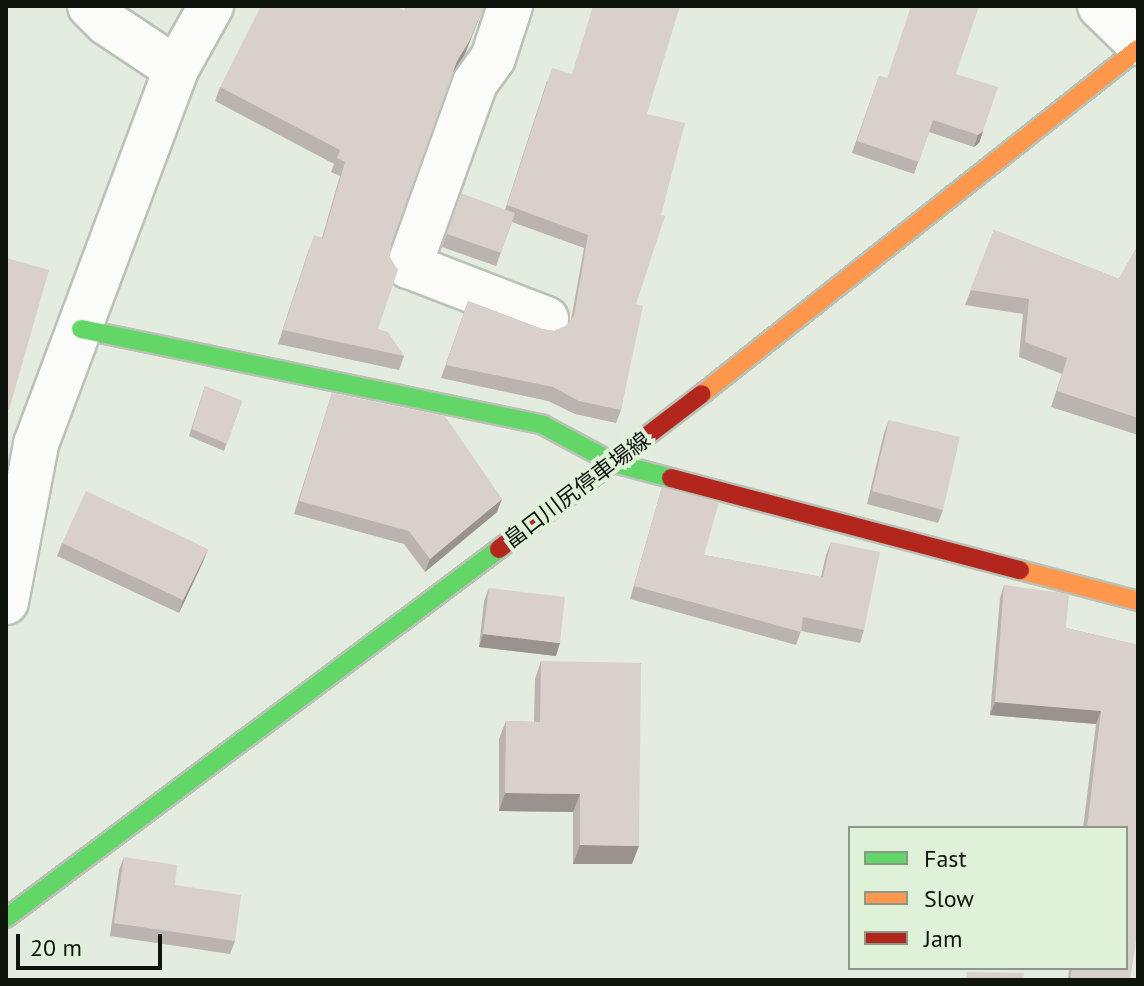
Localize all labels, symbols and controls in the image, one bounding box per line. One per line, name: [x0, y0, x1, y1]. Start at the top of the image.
street label: 畠口川尻停車場線: [499, 426, 655, 554]
legend: [848, 826, 1128, 970]
text: Fast: [924, 843, 967, 874]
text: Slow: [924, 883, 974, 914]
scale bar: [20, 918, 166, 968]
text: Jam: [924, 923, 962, 954]
text: 20 m: [30, 932, 82, 963]

